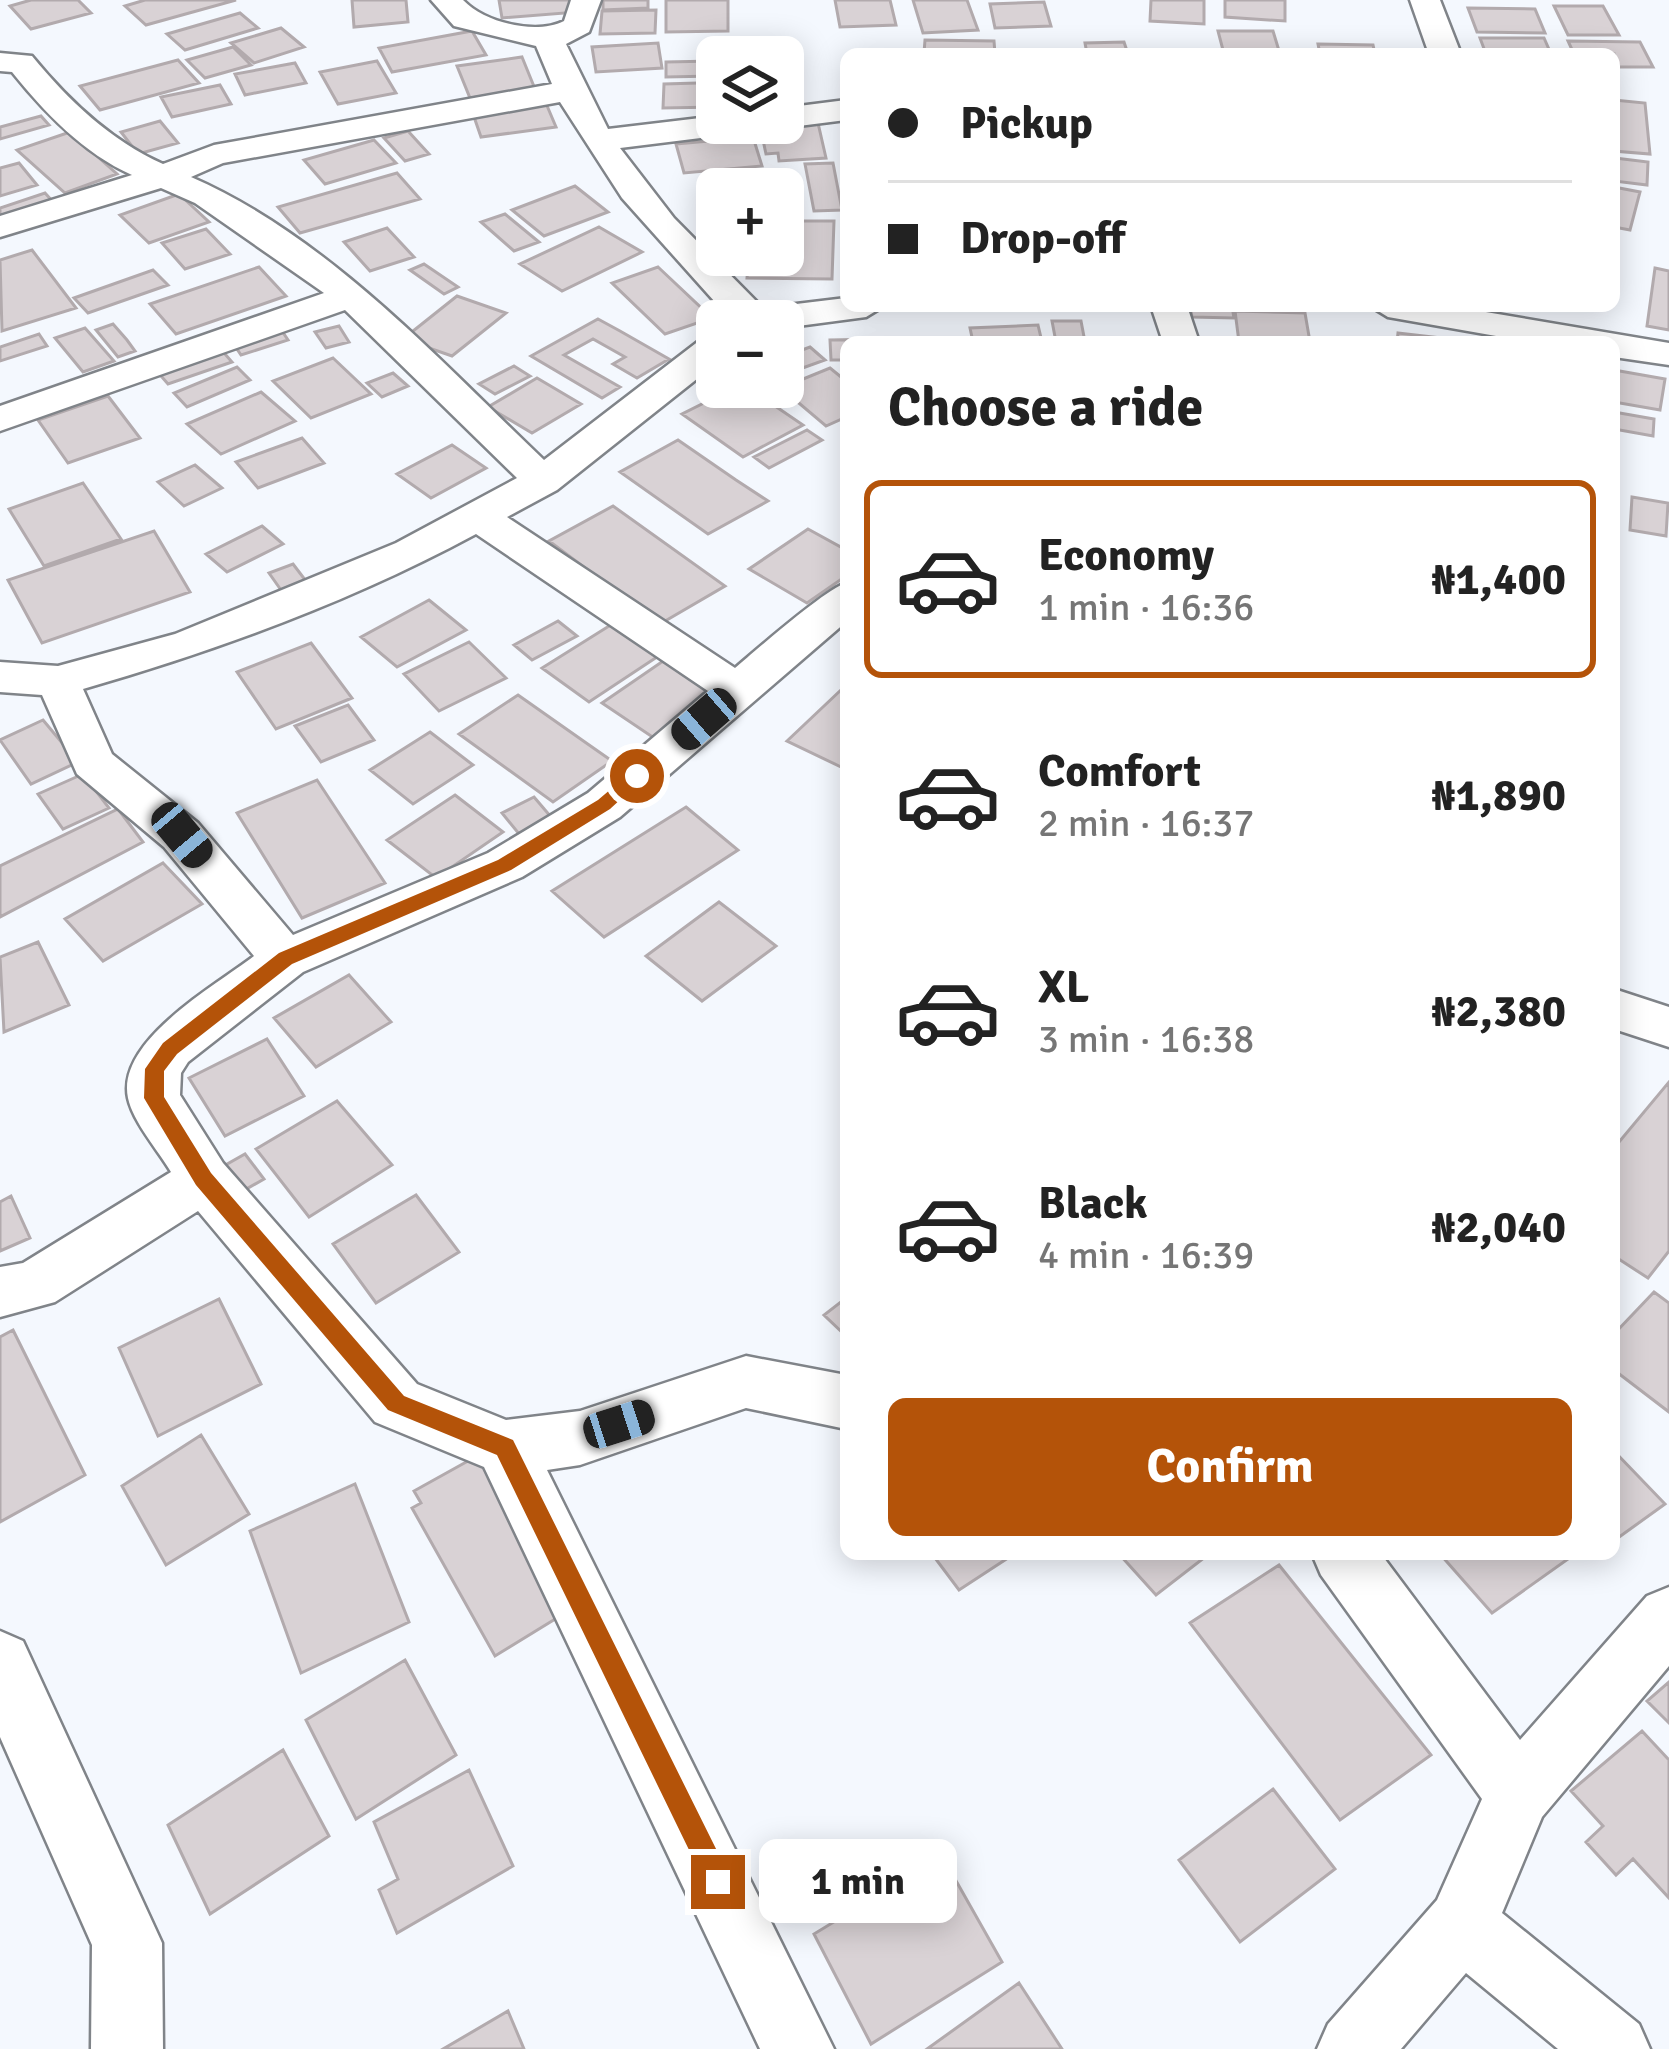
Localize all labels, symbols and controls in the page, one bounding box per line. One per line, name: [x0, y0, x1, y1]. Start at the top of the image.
map controls: [696, 36, 804, 408]
button: layers: [696, 36, 804, 144]
text: Pickup: [960, 96, 1093, 151]
button: +: [696, 168, 804, 276]
text: Drop-off: [960, 211, 1125, 266]
button: −: [696, 300, 804, 408]
text: Choose a ride: [888, 374, 1203, 441]
icon: car: [894, 525, 1002, 633]
text: Economy: [1038, 528, 1214, 583]
text: ₦1,400: [1431, 552, 1566, 607]
text: 1 min · 16:36: [1038, 583, 1254, 631]
car: [665, 682, 743, 756]
icon: car: [894, 741, 1002, 849]
text: Comfort: [1038, 744, 1201, 799]
route start: [610, 749, 664, 803]
text: ₦1,890: [1431, 768, 1566, 823]
car: [145, 796, 219, 874]
text: 2 min · 16:37: [1038, 799, 1254, 847]
icon: car: [894, 957, 1002, 1065]
text: XL: [1038, 960, 1089, 1015]
text: ₦2,380: [1431, 984, 1566, 1039]
text: 3 min · 16:38: [1038, 1015, 1254, 1063]
icon: car: [894, 1173, 1002, 1281]
text: Black: [1038, 1176, 1148, 1231]
text: ₦2,040: [1431, 1200, 1566, 1255]
text: 4 min · 16:39: [1038, 1231, 1254, 1279]
car: [579, 1396, 659, 1452]
button: Confirm: [888, 1398, 1572, 1536]
callout: 1 min: [760, 1840, 958, 1924]
route end: [691, 1855, 745, 1909]
text: 1 min: [811, 1857, 905, 1905]

